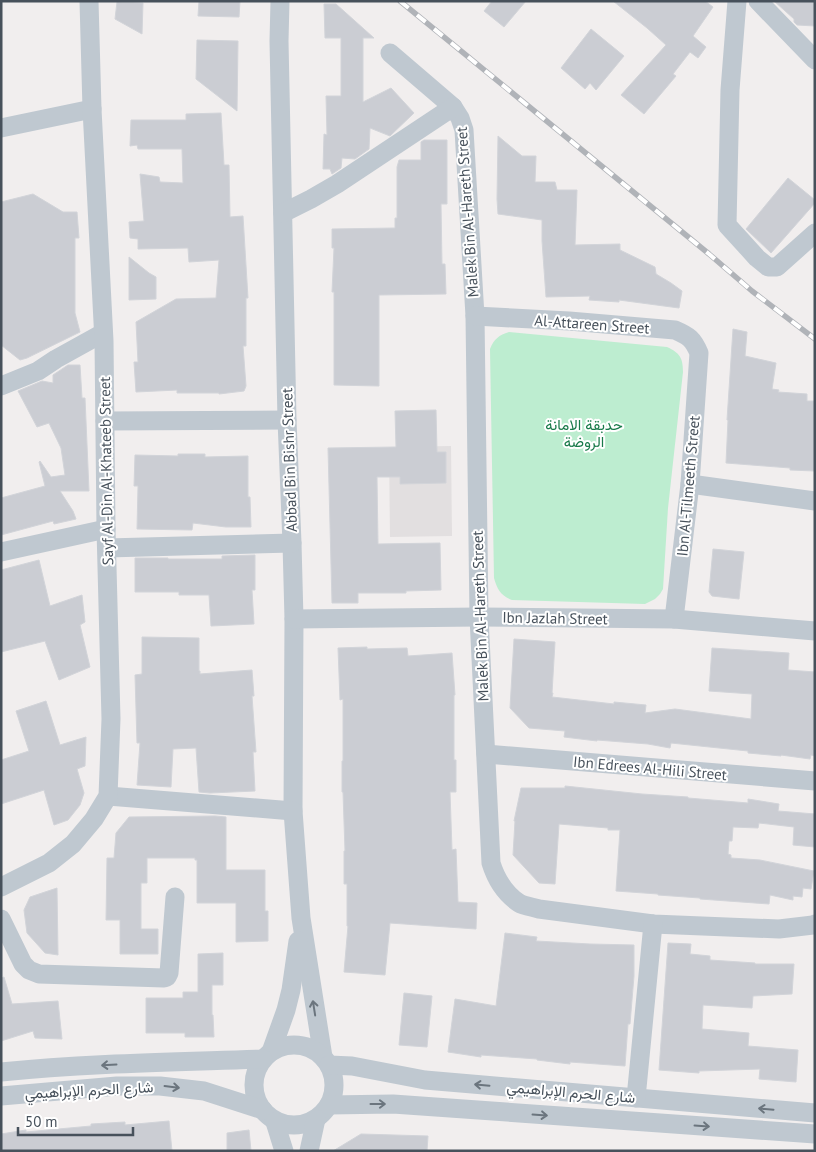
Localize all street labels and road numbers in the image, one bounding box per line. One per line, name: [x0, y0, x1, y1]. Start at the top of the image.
street label: Malek Bin Al-Hareth Street: [452, 126, 482, 298]
street label: Al-Attareen Street: [534, 310, 650, 338]
street label: Sayf Al-Din Al-Khateeb Street: [95, 377, 117, 565]
street label: Abbad Bin Bishr Street: [277, 388, 301, 532]
street label: Ibn Al-Tilmeeth Street: [672, 415, 704, 557]
street label: Malek Bin Al-Hareth Street: [468, 530, 492, 702]
street label: Ibn Jazlah Street: [502, 608, 608, 628]
street label: Ibn Edrees Al-Hili Street: [572, 752, 728, 784]
street label: شارع الحرم الإبراهيمي: [24, 1077, 154, 1107]
street label: شارع الحرم الإبراهيمي: [506, 1077, 636, 1111]

